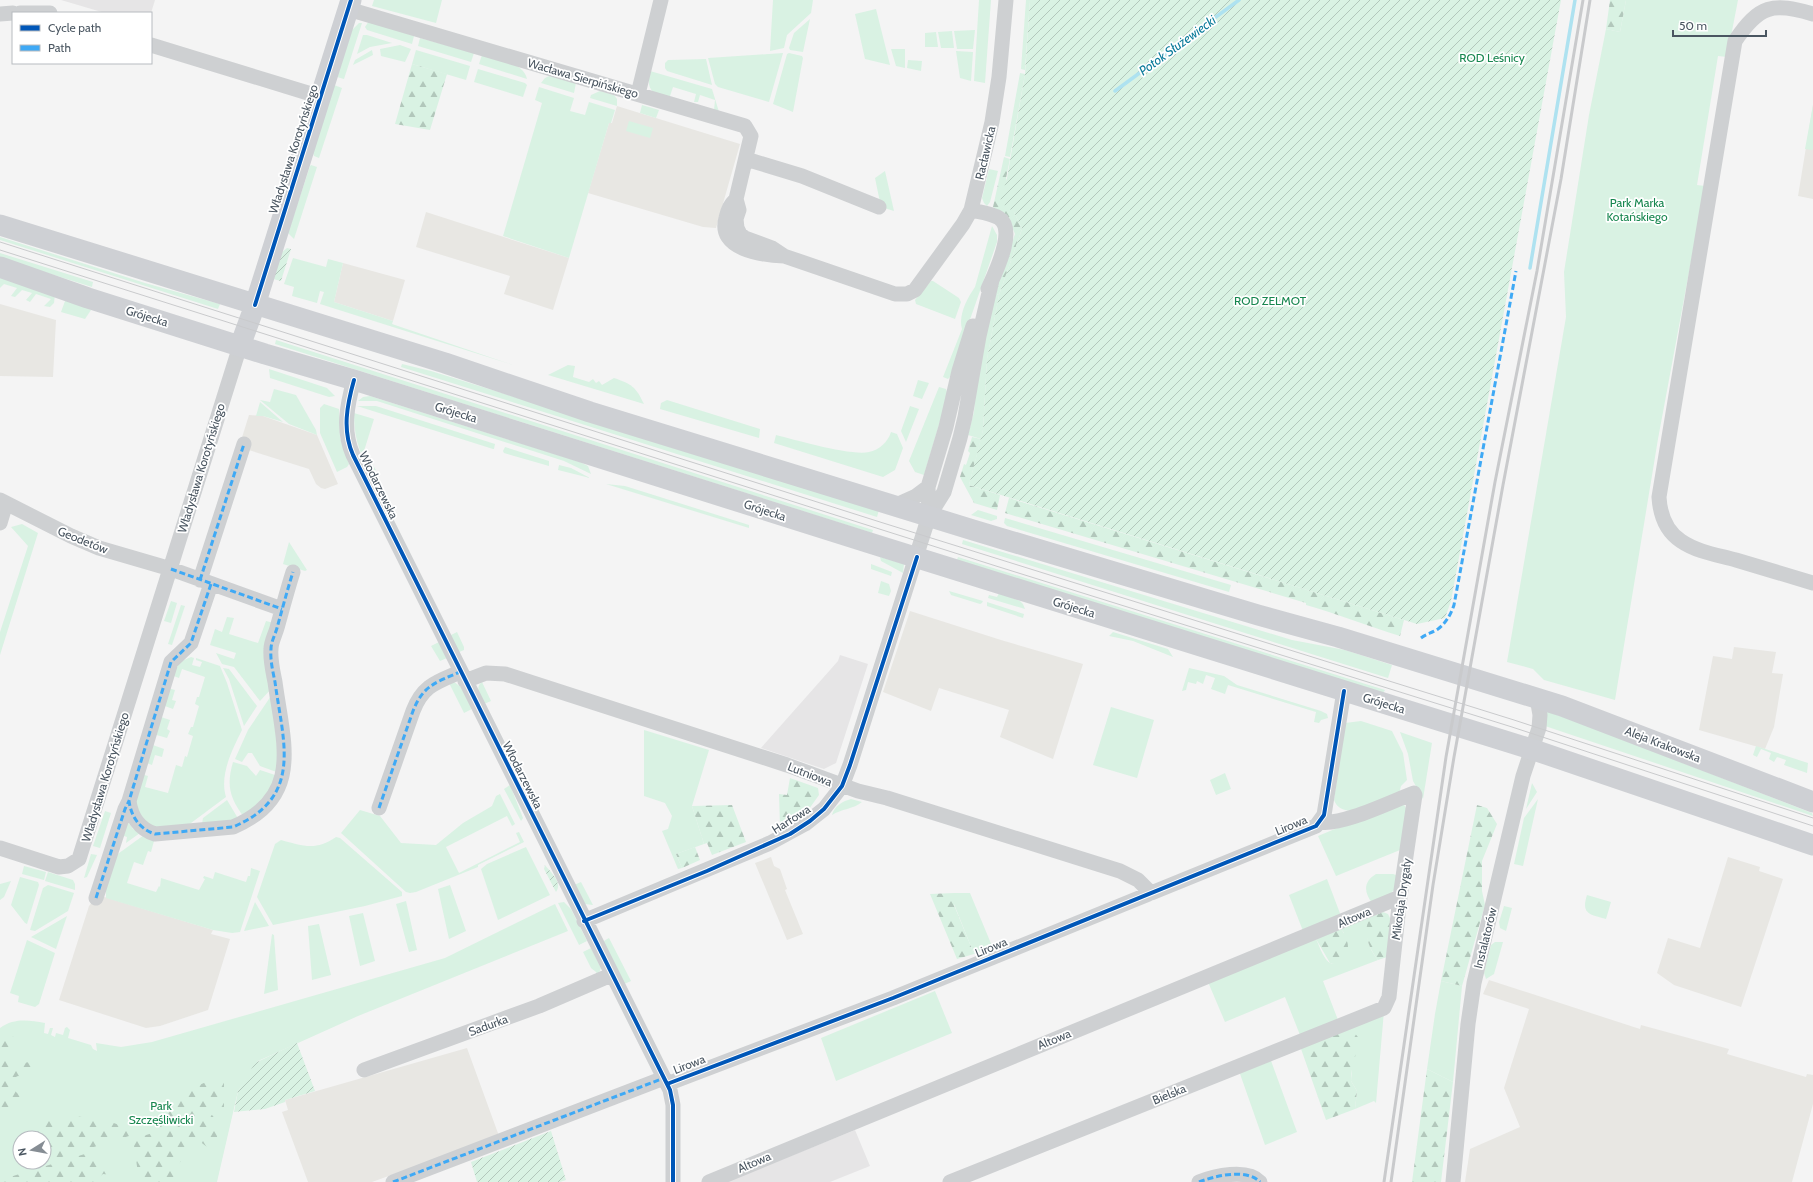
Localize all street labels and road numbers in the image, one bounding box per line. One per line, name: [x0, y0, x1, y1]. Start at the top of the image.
street label: Wacława Sierpińskiego: [526, 55, 641, 101]
street label: Władysława Korotyńskiego: [265, 82, 321, 215]
street label: Racławicka: [972, 124, 999, 181]
street label: Grójecka: [124, 302, 170, 330]
street label: Grójecka: [433, 398, 479, 426]
street label: Władysława Korotyńskiego: [174, 401, 228, 535]
street label: Włodarzewska: [356, 449, 402, 521]
street label: Grójecka: [742, 496, 788, 524]
street label: Geodetów: [56, 523, 111, 557]
street label: Grójecka: [1051, 593, 1097, 621]
street label: Grójecka: [1361, 689, 1407, 717]
street label: Władysława Korotyńskiego: [78, 710, 132, 844]
street label: Aleja Krakowska: [1623, 723, 1703, 765]
street label: Włodarzewska: [500, 739, 546, 811]
street label: Lutniowa: [786, 759, 835, 789]
street label: Harfowa: [769, 801, 813, 837]
street label: Lirowa: [1273, 812, 1309, 838]
street label: Mikołaja Drygały: [1388, 857, 1414, 941]
street label: Altowa: [1335, 903, 1373, 931]
street label: Instalatorów: [1470, 906, 1500, 970]
street label: Lirowa: [973, 934, 1009, 960]
street label: Sadurka: [466, 1011, 510, 1039]
street label: Altowa: [1035, 1025, 1073, 1053]
street label: Lirowa: [671, 1051, 707, 1077]
street label: Bielska: [1150, 1080, 1188, 1107]
street label: Altowa: [735, 1148, 773, 1176]

